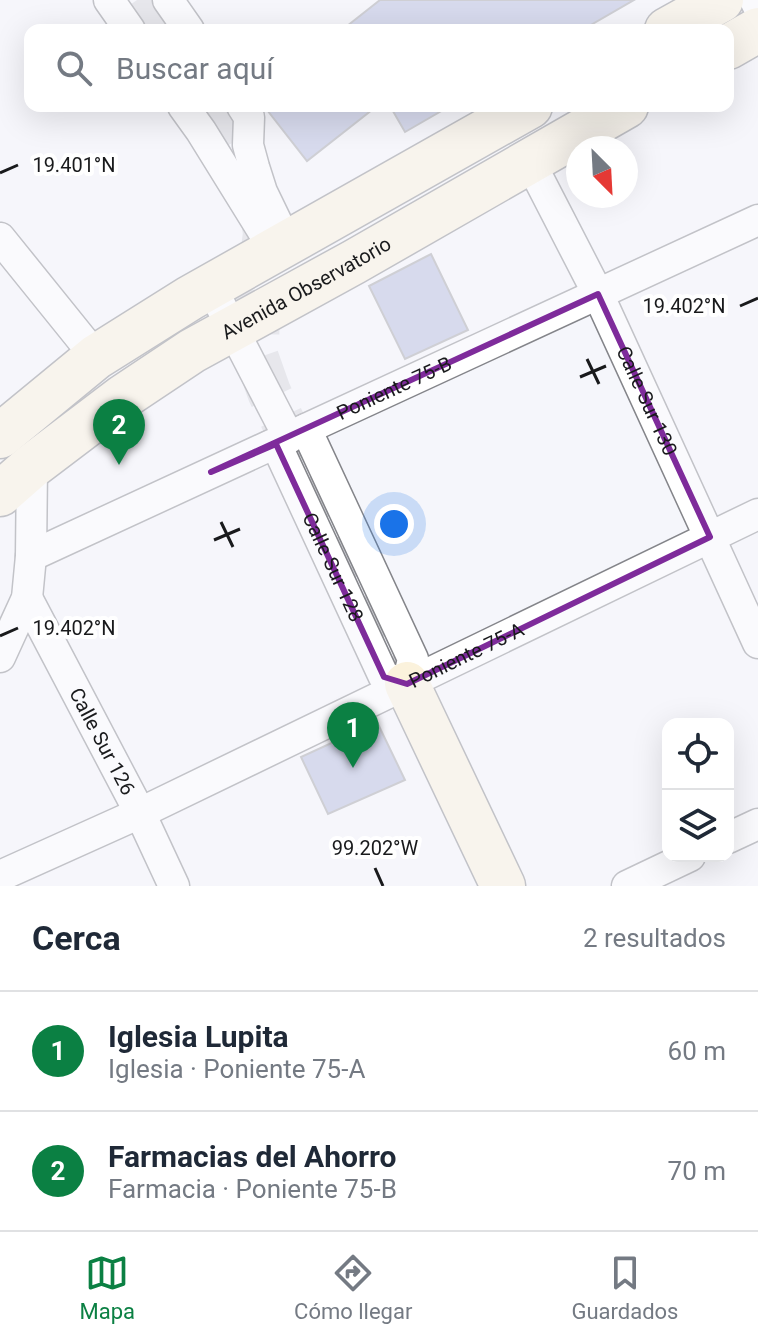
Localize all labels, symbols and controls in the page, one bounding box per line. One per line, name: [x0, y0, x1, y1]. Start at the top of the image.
search box: [24, 24, 734, 112]
icon: search: [52, 46, 96, 90]
text: Buscar aquí: [116, 51, 274, 86]
north arrow: [566, 136, 638, 208]
text: 19.401°N: [32, 153, 116, 177]
street label: Avenida Observatorio: [217, 231, 395, 344]
text: 19.402°N: [642, 294, 726, 318]
street label: Calle Sur 130: [612, 342, 682, 459]
street label: Poniente 75-B: [333, 351, 455, 425]
pin: 2: [93, 399, 145, 465]
your location: [374, 504, 414, 544]
street label: Calle Sur 128: [297, 509, 369, 626]
text: 19.402°N: [32, 616, 116, 640]
street label: Poniente 75-A: [405, 617, 528, 693]
street label: Calle Sur 126: [64, 684, 140, 799]
pin: 1: [327, 702, 379, 768]
map controls: [662, 718, 734, 862]
button: locate: [662, 718, 734, 790]
button: layers: [662, 790, 734, 862]
text: 99.202°W: [332, 836, 419, 860]
text: Cerca: [32, 918, 121, 958]
text: 2 resultados: [583, 923, 726, 953]
text: Iglesia Lupita: [108, 1019, 289, 1054]
text: 1: [51, 1036, 65, 1066]
text: 60 m: [668, 1036, 726, 1066]
text: Iglesia · Poniente 75-A: [108, 1054, 365, 1084]
text: Farmacias del Ahorro: [108, 1139, 396, 1174]
text: 2: [51, 1156, 65, 1186]
text: 70 m: [668, 1156, 726, 1186]
text: Farmacia · Poniente 75-B: [108, 1174, 397, 1204]
tab: Mapa: [80, 1251, 135, 1324]
tab: Cómo llegar: [294, 1251, 412, 1324]
tab: Guardados: [571, 1251, 678, 1324]

